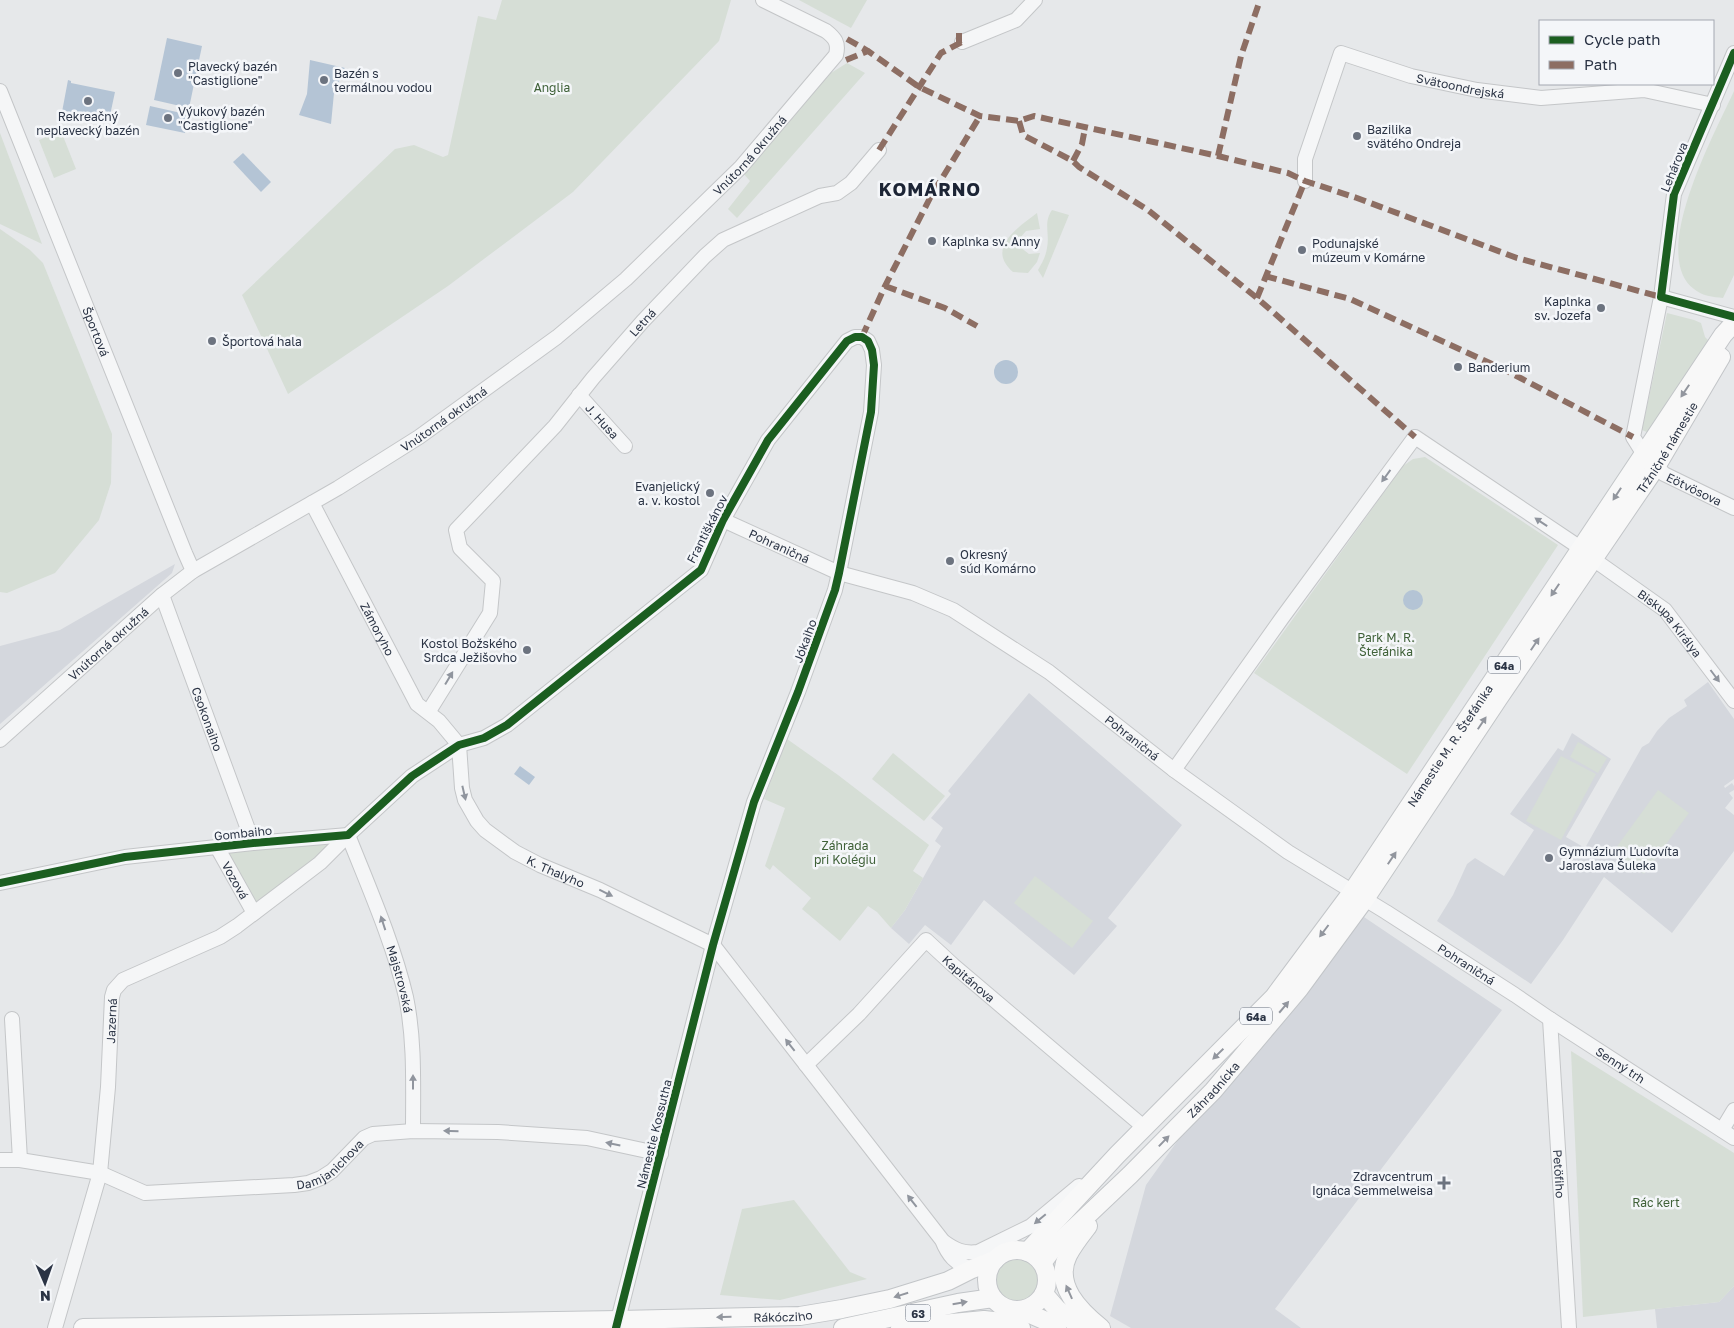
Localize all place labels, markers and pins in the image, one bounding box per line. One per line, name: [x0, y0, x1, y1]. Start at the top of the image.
place label: Plavecký bazén "Castiglione": [188, 59, 277, 88]
place label: Bazén s termálnou vodou: [334, 66, 432, 95]
marker: Plavecký bazén "Castiglione": [172, 67, 184, 79]
marker: Bazén s termálnou vodou: [318, 74, 330, 86]
marker: Rekreačný neplavecký bazén: [82, 95, 94, 107]
place label: Výukový bazén "Castiglione": [178, 104, 265, 133]
place label: Rekreačný neplavecký bazén: [36, 109, 140, 138]
marker: Výukový bazén "Castiglione": [162, 112, 174, 124]
place label: Bazilika svätého Ondreja: [1367, 122, 1461, 151]
marker: Bazilika svätého Ondreja: [1351, 130, 1363, 142]
place label: Kaplnka sv. Anny: [942, 234, 1041, 249]
marker: Kaplnka sv. Anny: [926, 235, 938, 247]
place label: Podunajské múzeum v Komárne: [1312, 236, 1425, 265]
marker: Podunajské múzeum v Komárne: [1296, 244, 1308, 256]
place label: Kaplnka sv. Jozefa: [1534, 294, 1591, 323]
marker: Kaplnka sv. Jozefa: [1595, 302, 1607, 314]
place label: Športová hala: [222, 334, 302, 349]
marker: Športová hala: [206, 335, 218, 347]
place label: Banderium: [1468, 360, 1530, 375]
marker: Banderium: [1452, 361, 1464, 373]
place label: Evanjelický a. v. kostol: [635, 479, 700, 508]
marker: Evanjelický a. v. kostol: [704, 487, 716, 499]
place label: Okresný súd Komárno: [960, 547, 1036, 576]
marker: Okresný súd Komárno: [944, 555, 956, 567]
place label: Kostol Božského Srdca Ježišovho: [421, 636, 517, 665]
marker: Kostol Božského Srdca Ježišovho: [521, 644, 533, 656]
place label: Gymnázium Ľudovíta Jaroslava Šuleka: [1559, 844, 1679, 873]
marker: Gymnázium Ľudovíta Jaroslava Šuleka: [1543, 852, 1555, 864]
place label: Zdravcentrum Ignáca Semmelweisa: [1312, 1169, 1433, 1198]
marker: Zdravcentrum Ignáca Semmelweisa: [1437, 1176, 1451, 1190]

